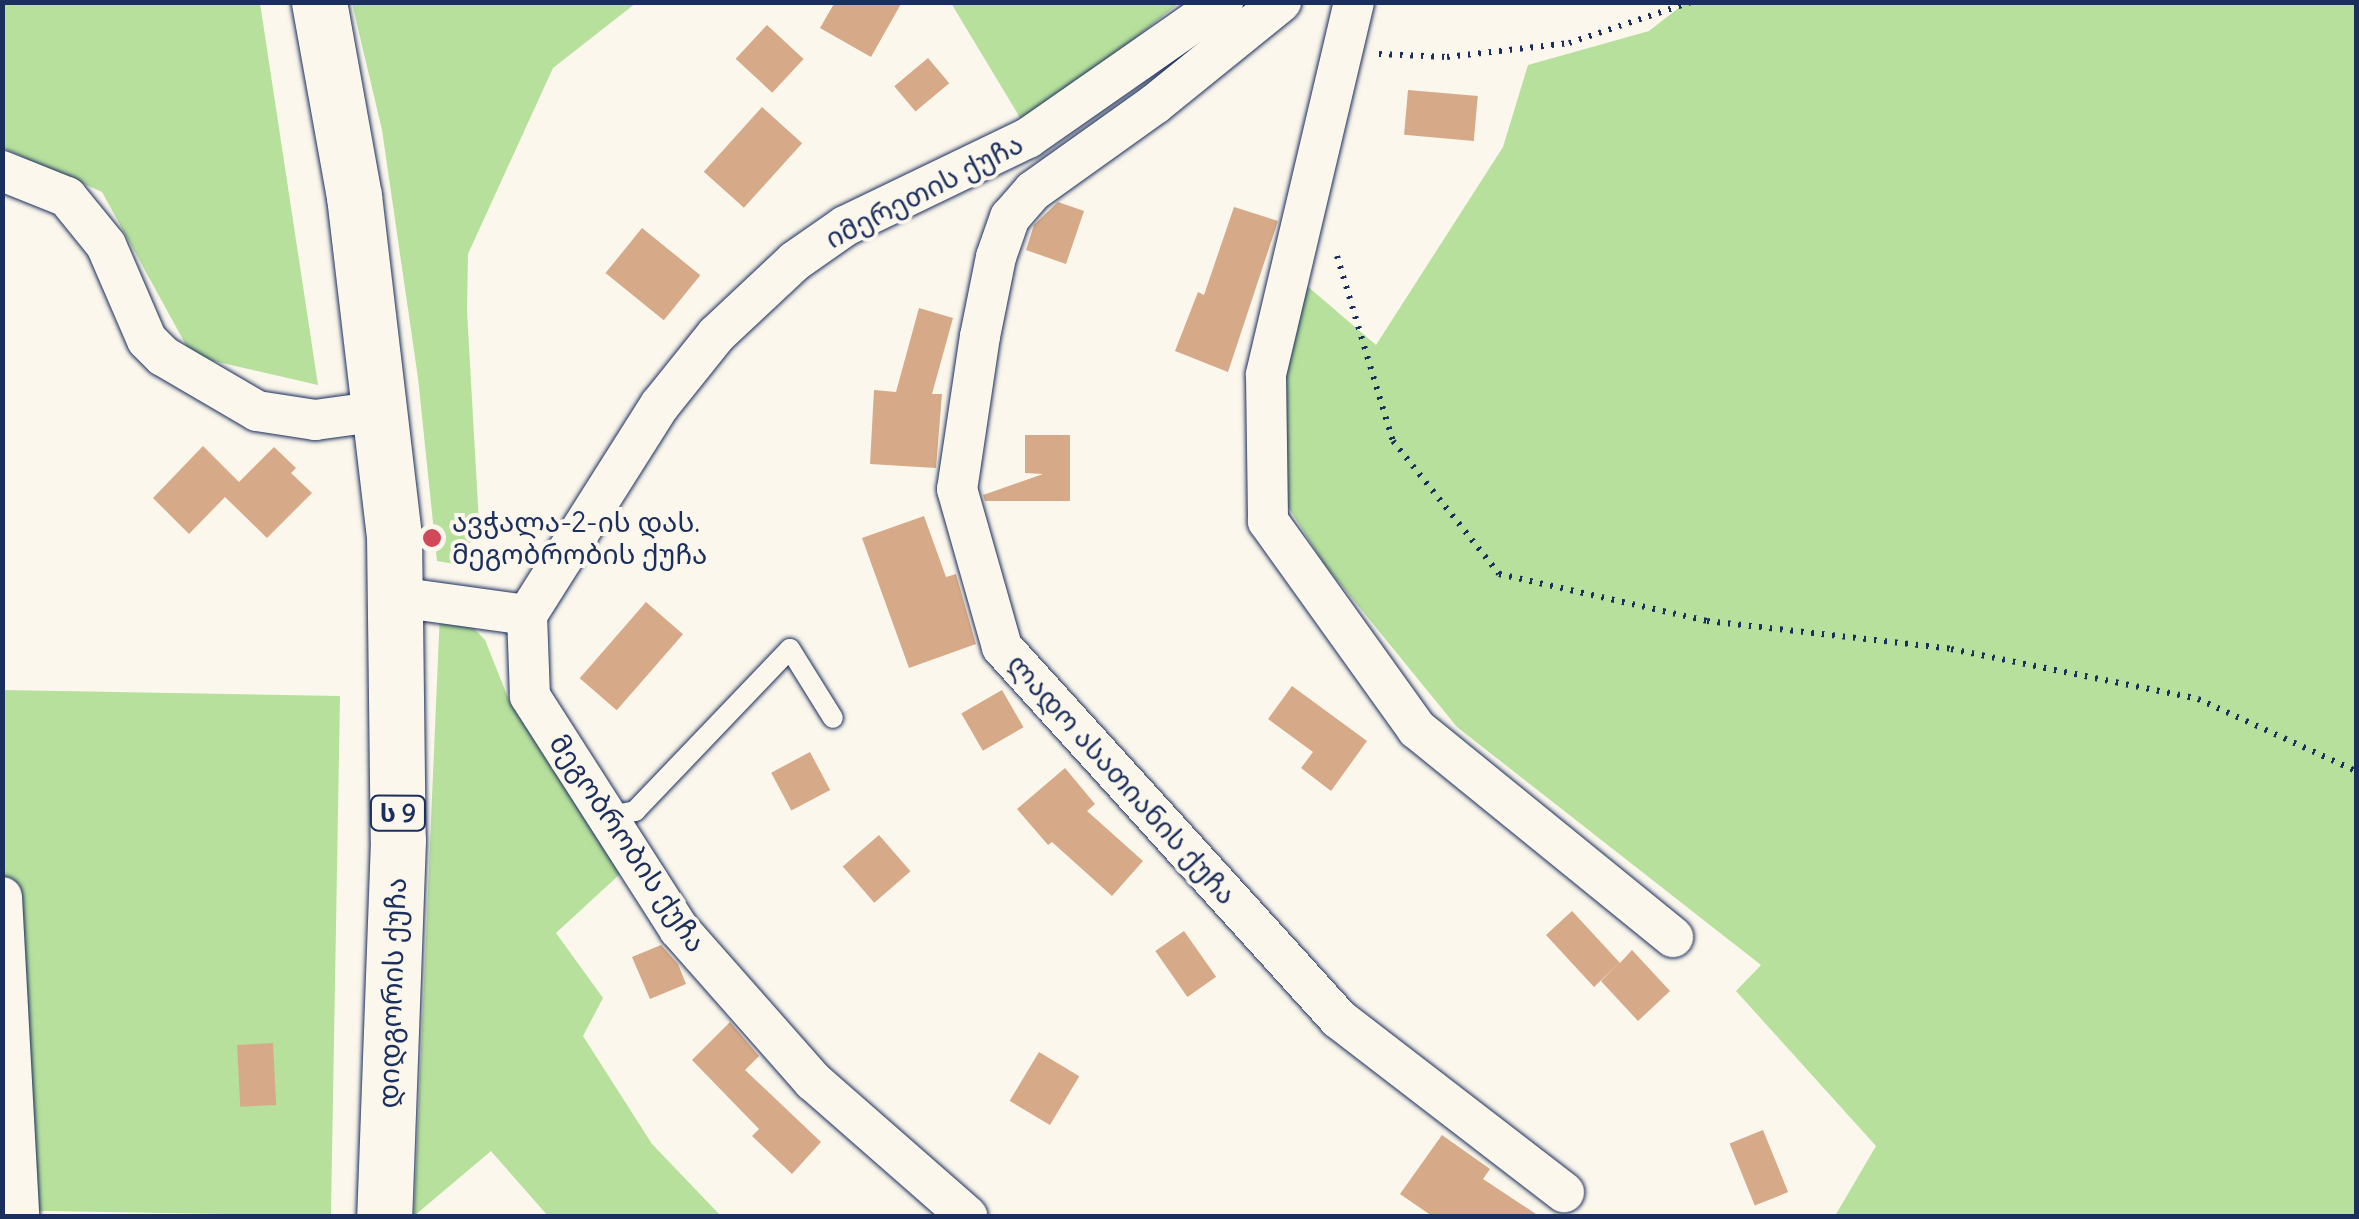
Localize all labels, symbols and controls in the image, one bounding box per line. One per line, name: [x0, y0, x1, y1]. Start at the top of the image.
street label: იმერეთის ქუჩა: [820, 127, 1028, 255]
place label: ავჭალა-2-ის დას. მეგობრობის ქუჩა: [452, 505, 707, 571]
marker: ავჭალა-2-ის დას. მეგობრობის ქუჩა: [421, 527, 443, 549]
street label: ლადო ასათიანის ქუჩა: [1001, 647, 1243, 911]
street label: მეგობრობის ქუჩა: [543, 728, 713, 958]
road number: ს 9: [368, 793, 428, 833]
street label: დიდგორის ქუჩა: [371, 877, 413, 1109]

